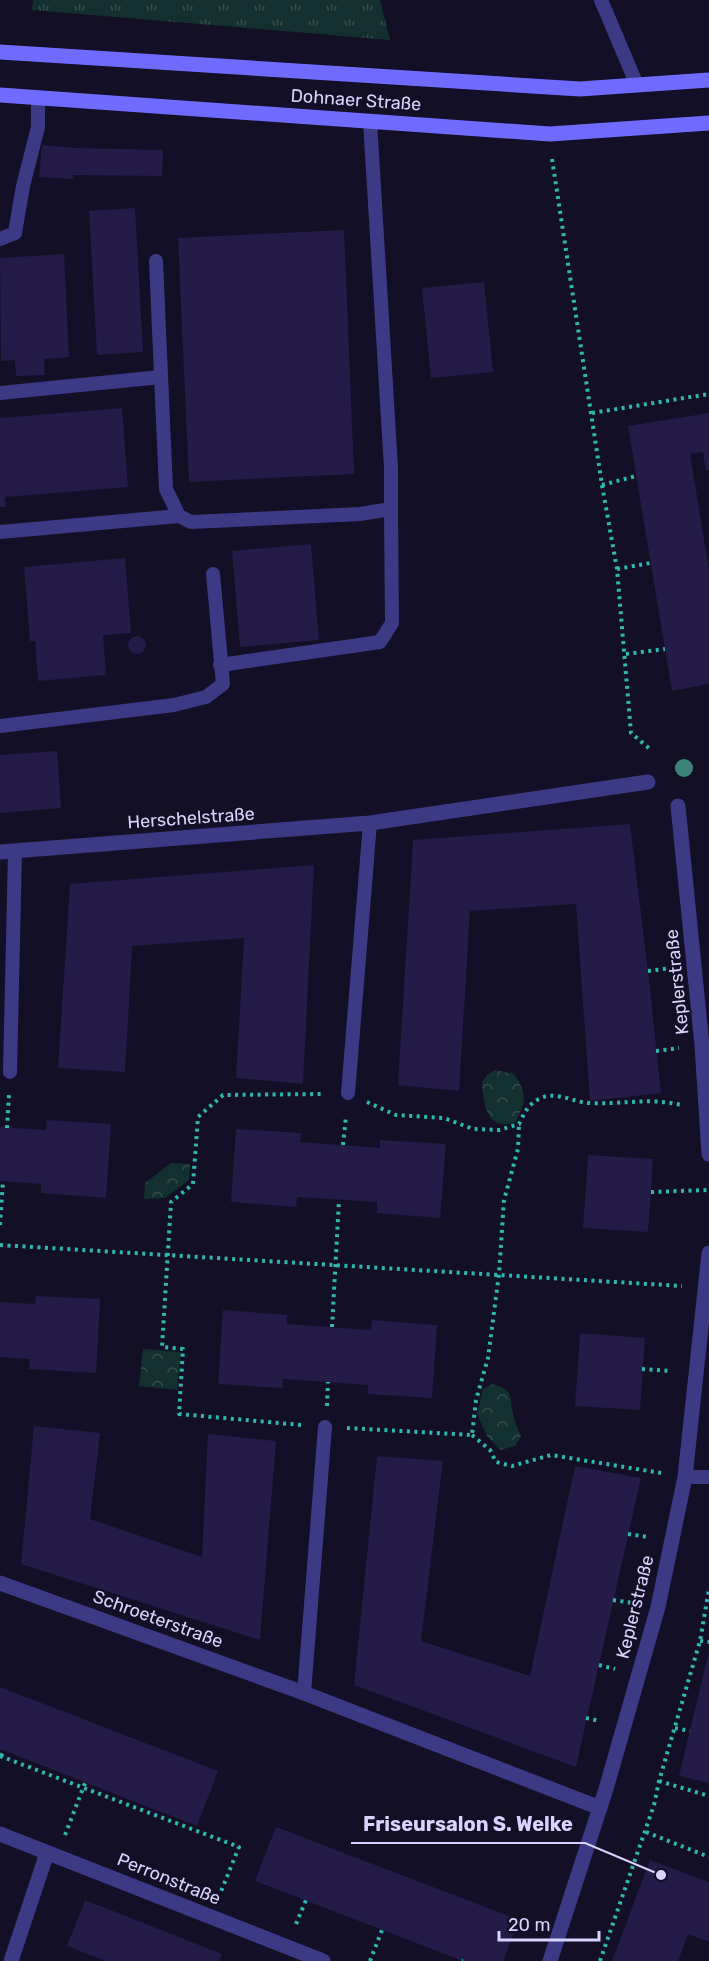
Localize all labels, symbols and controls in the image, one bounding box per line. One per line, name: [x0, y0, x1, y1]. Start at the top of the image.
street label: Dohnaer Straße: [290, 84, 422, 116]
street label: Herschelstraße: [126, 803, 256, 833]
street label: Keplerstraße: [661, 928, 693, 1036]
street label: Keplerstraße: [612, 1553, 658, 1661]
street label: Schroeterstraße: [90, 1585, 226, 1653]
callout: Friseursalon S. Welke: [351, 1805, 585, 1843]
text: Friseursalon S. Welke: [363, 1812, 573, 1836]
street label: Perronstraße: [114, 1848, 224, 1910]
scale bar: [499, 1904, 600, 1942]
text: 20 m: [508, 1914, 550, 1936]

